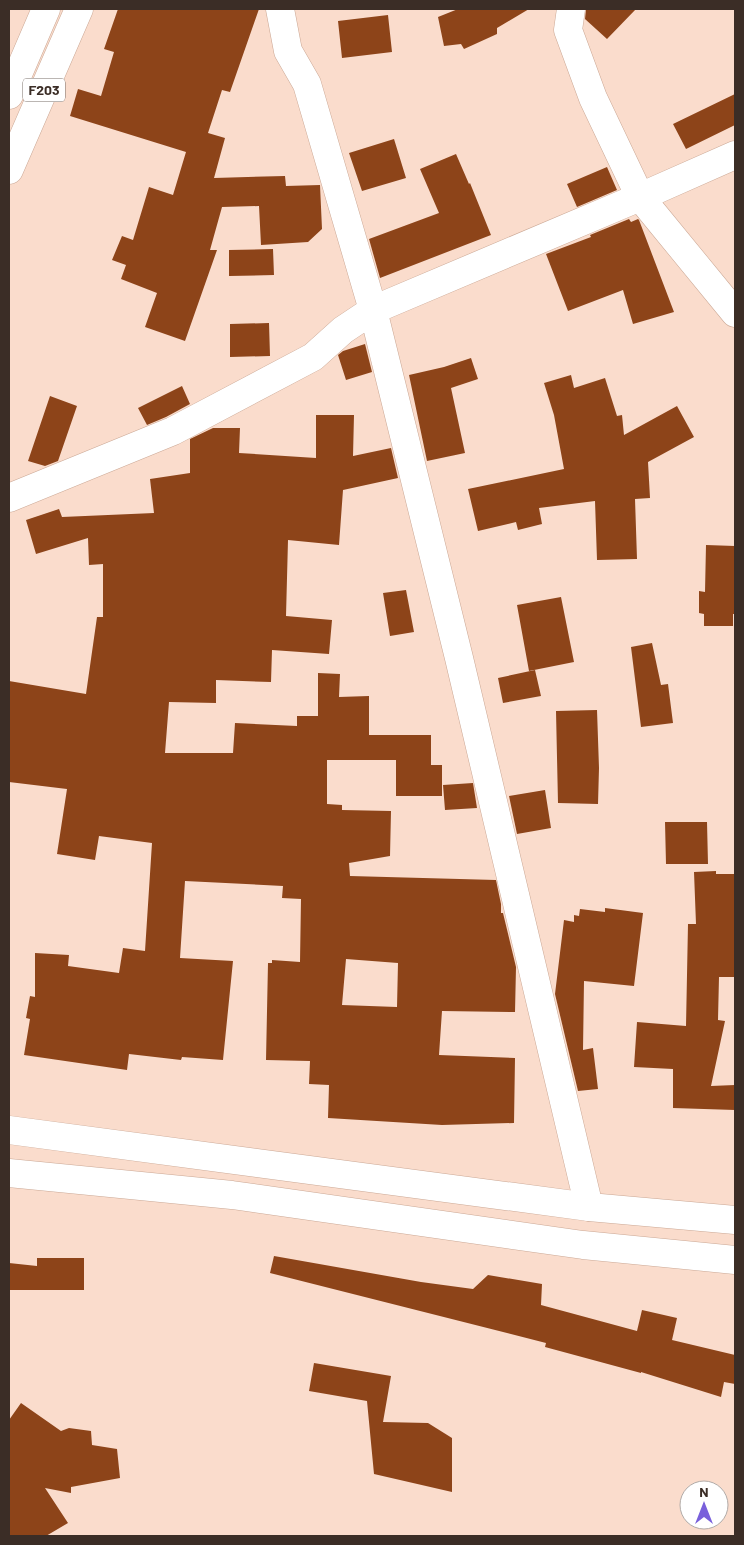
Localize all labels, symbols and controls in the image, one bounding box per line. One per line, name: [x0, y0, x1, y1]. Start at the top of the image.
road number: F203: [23, 78, 65, 102]
north arrow: [679, 1480, 729, 1530]
text: N: [699, 1483, 709, 1500]

